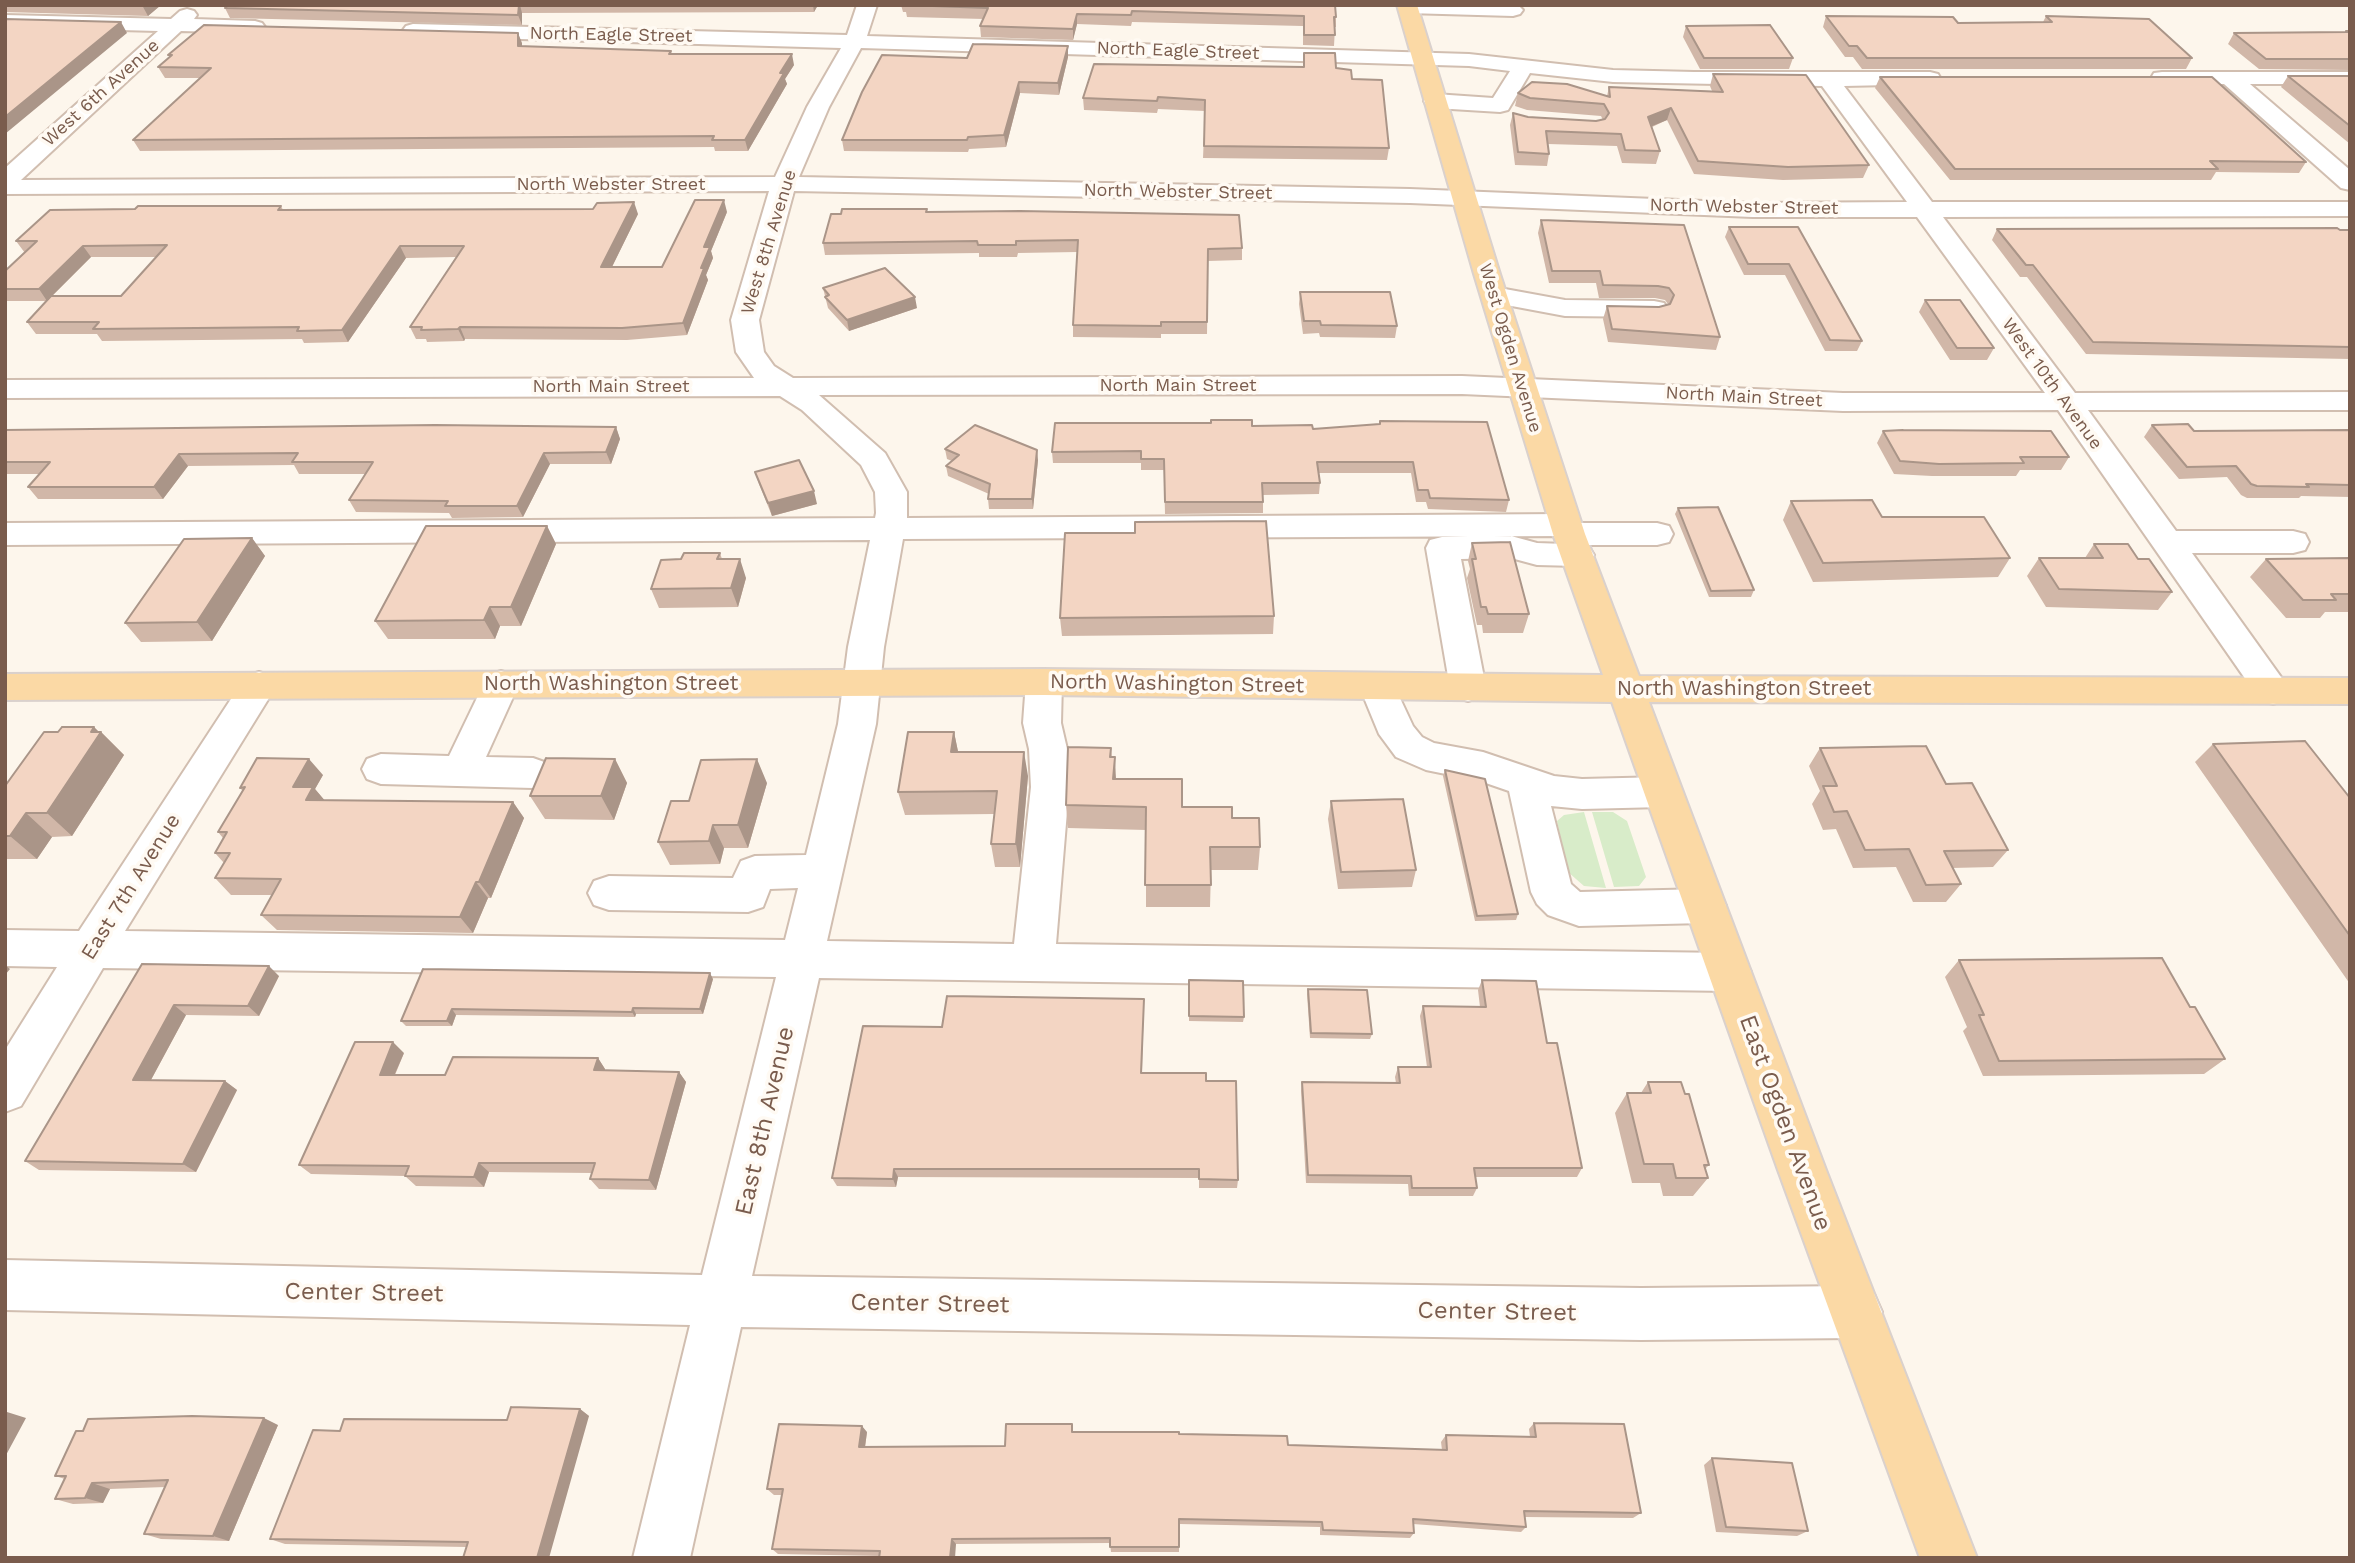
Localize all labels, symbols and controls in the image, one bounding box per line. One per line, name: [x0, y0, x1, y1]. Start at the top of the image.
street label: North Eagle Street: [529, 23, 693, 47]
street label: West 6th Avenue: [38, 35, 164, 151]
street label: North Eagle Street: [1096, 37, 1260, 65]
street label: West 8th Avenue: [737, 167, 801, 317]
street label: North Webster Street: [517, 174, 705, 196]
street label: North Webster Street: [1083, 180, 1273, 204]
street label: North Webster Street: [1649, 195, 1839, 219]
street label: West Ogden Avenue: [1474, 261, 1546, 435]
street label: West 10th Avenue: [1997, 314, 2107, 454]
street label: North Main Street: [1099, 375, 1257, 397]
street label: North Main Street: [532, 376, 690, 398]
street label: North Main Street: [1665, 382, 1823, 412]
street label: North Washington Street: [1050, 669, 1304, 699]
street label: North Washington Street: [484, 671, 738, 697]
street label: North Washington Street: [1617, 676, 1871, 702]
street label: East 7th Avenue: [76, 809, 186, 965]
street label: East Ogden Avenue: [1733, 1011, 1837, 1235]
street label: East 8th Avenue: [729, 1024, 801, 1218]
street label: Center Street: [284, 1277, 444, 1309]
street label: Center Street: [850, 1288, 1010, 1320]
street label: Center Street: [1417, 1296, 1577, 1328]

